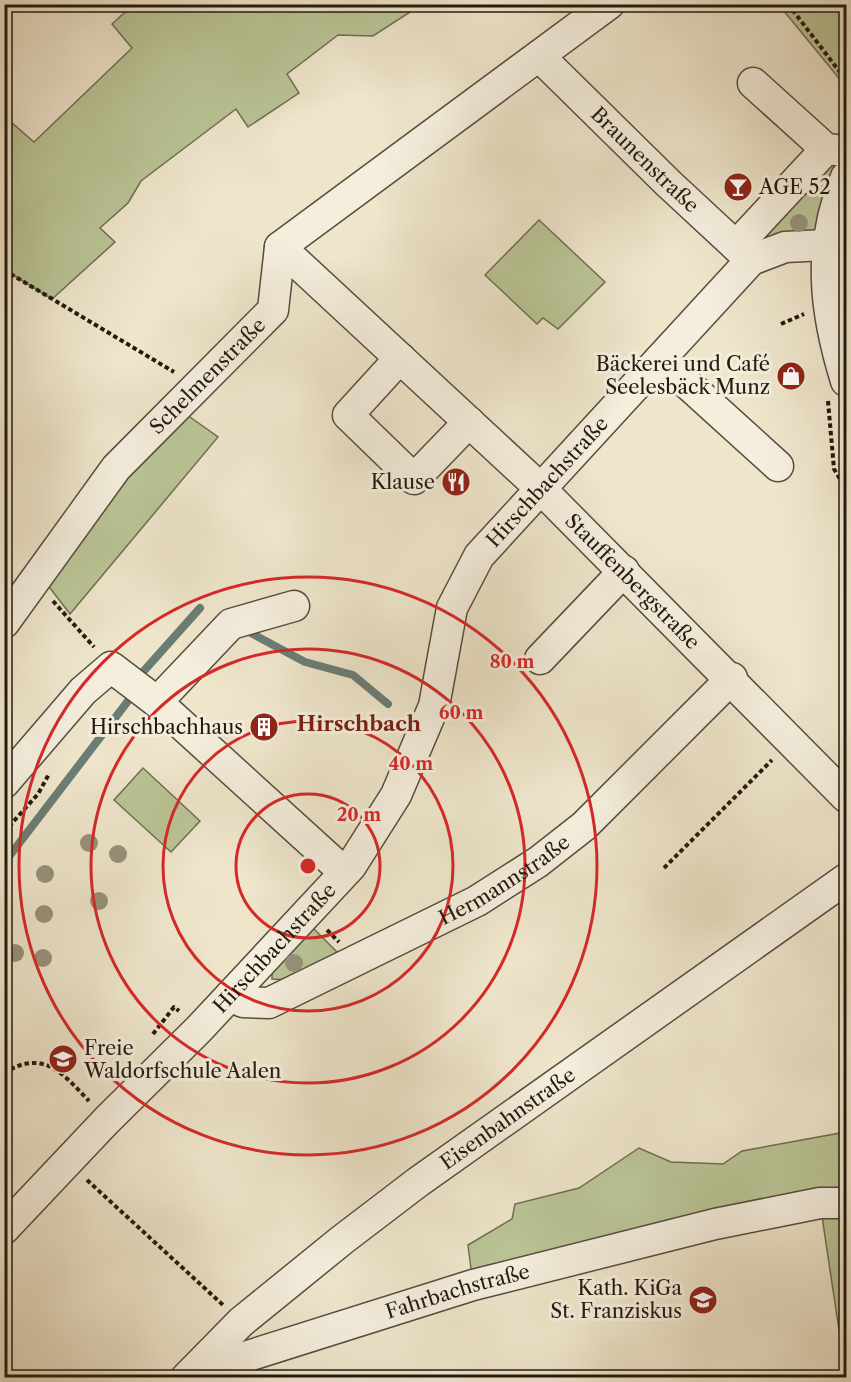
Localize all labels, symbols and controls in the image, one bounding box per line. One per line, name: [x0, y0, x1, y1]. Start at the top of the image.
street label: Braunenstraße: [586, 102, 704, 218]
bar icon: AGE 52: [722, 171, 754, 203]
place label: AGE 52: [758, 175, 831, 199]
street label: Schelmenstraße: [145, 313, 270, 439]
place label: Bäckerei und Café Seelesbäck Munz: [596, 352, 770, 399]
shop icon: Bäckerei und Café Seelesbäck Munz: [775, 360, 807, 392]
street label: Hirschbachstraße: [481, 412, 613, 552]
restaurant icon: Klause: [440, 466, 472, 498]
place label: Klause: [371, 470, 435, 494]
street label: Stauffenbergstraße: [560, 509, 705, 654]
text: 80 m: [489, 651, 535, 673]
text: 60 m: [439, 702, 483, 724]
building icon: Hirschbachhaus: [248, 711, 280, 743]
district label: Hirschbach: [297, 711, 422, 736]
place label: Hirschbachhaus: [90, 715, 243, 739]
text: 40 m: [389, 753, 433, 775]
text: 20 m: [337, 804, 381, 826]
street label: Hermannstraße: [435, 830, 574, 930]
centre of rings: [298, 856, 318, 876]
street label: Hirschbachstraße: [208, 878, 341, 1018]
place label: Freie Waldorfschule Aalen: [83, 1036, 282, 1083]
school or university icon: Freie Waldorfschule Aalen: [47, 1043, 79, 1075]
street label: Eisenbahnstraße: [436, 1063, 580, 1174]
street label: Fahrbachstraße: [382, 1259, 532, 1324]
place label: Kath. KiGa St. Franziskus: [550, 1276, 682, 1323]
school or university icon: Kath. KiGa St. Franziskus: [687, 1284, 719, 1316]

